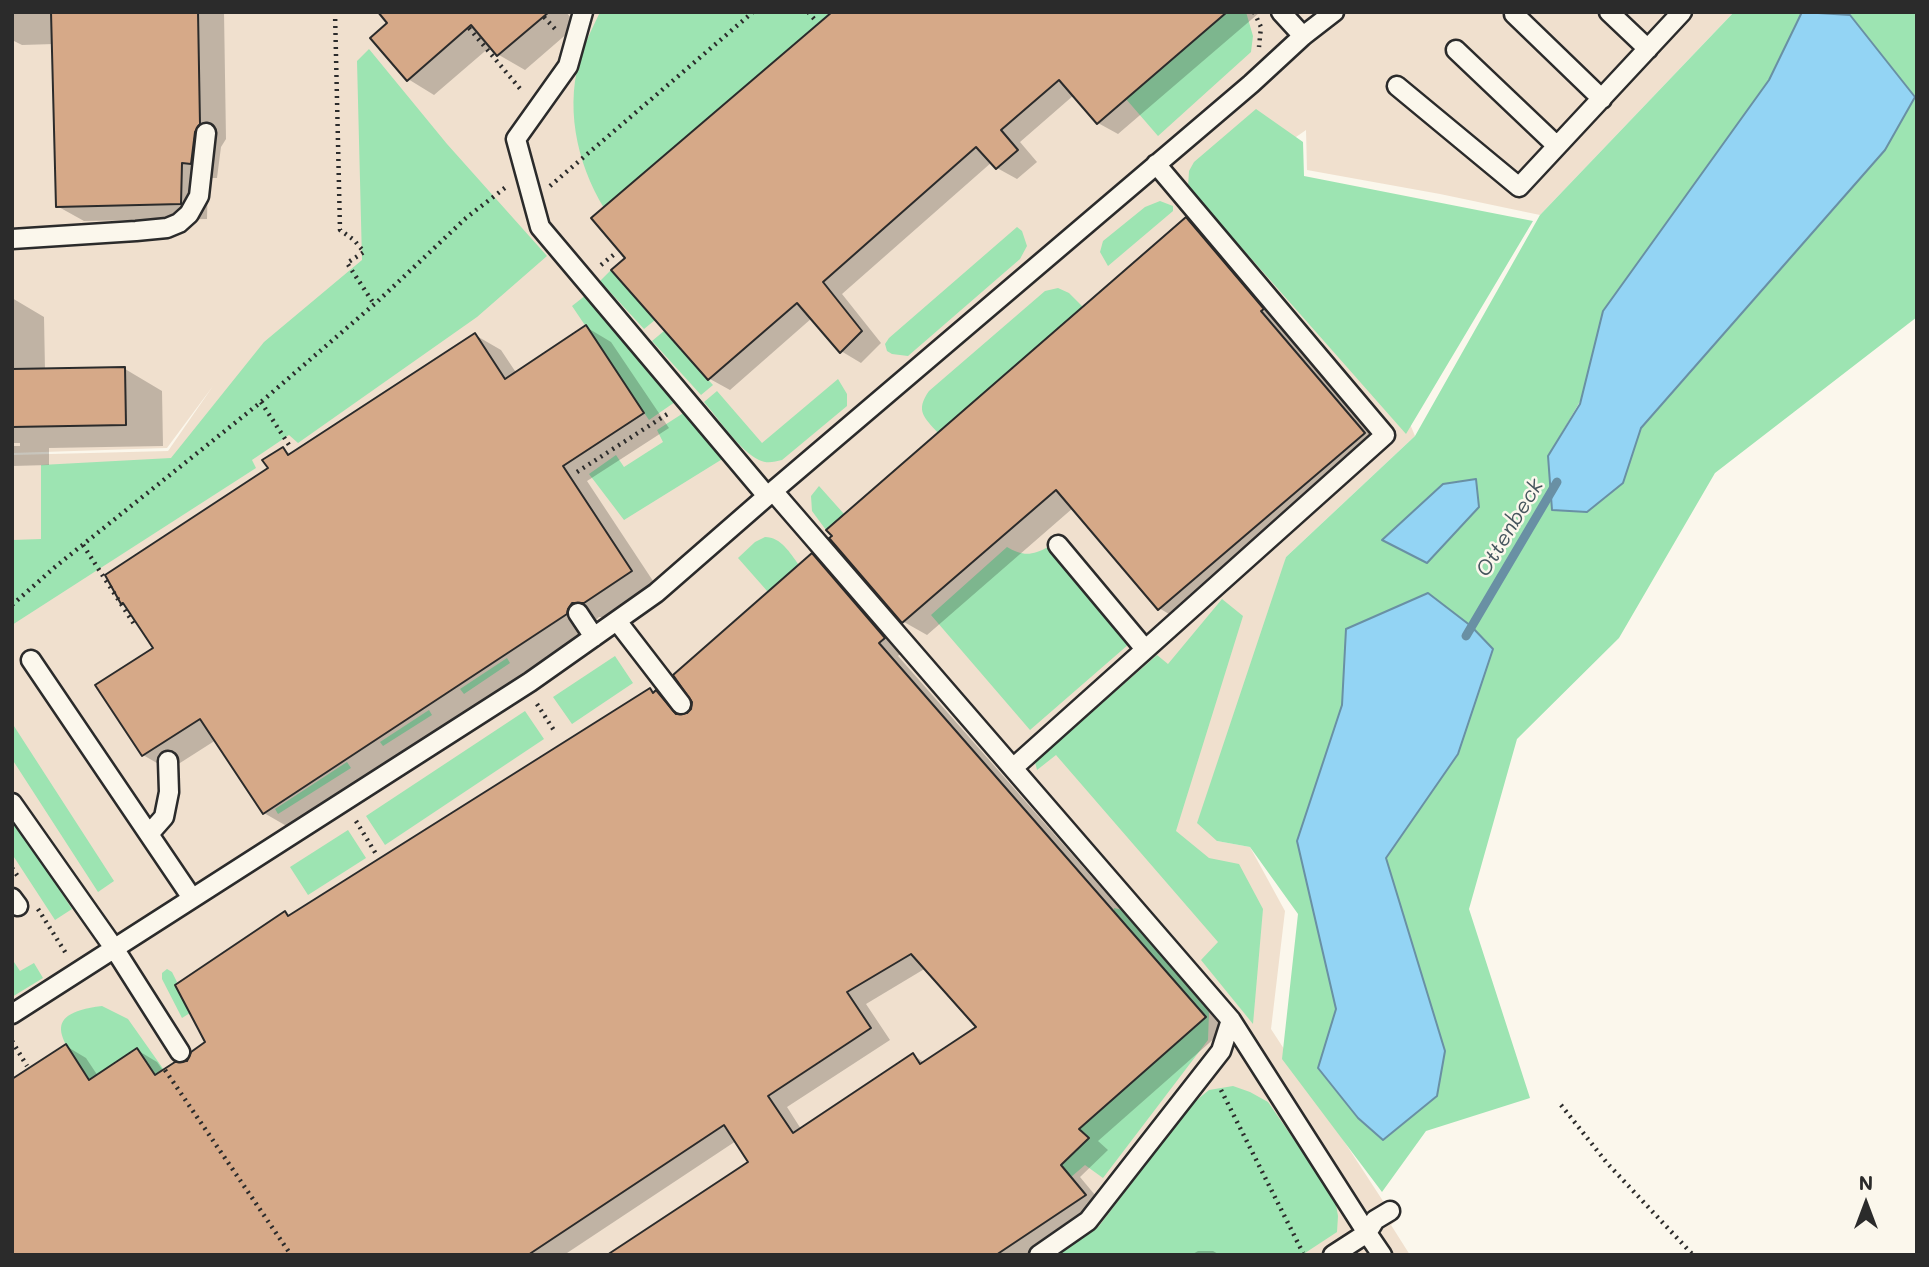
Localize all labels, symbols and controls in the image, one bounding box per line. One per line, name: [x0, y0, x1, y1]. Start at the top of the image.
water label: Ottenbeck: [1471, 475, 1549, 581]
north arrow: [1831, 1169, 1901, 1239]
text: N: [1859, 1170, 1873, 1195]

